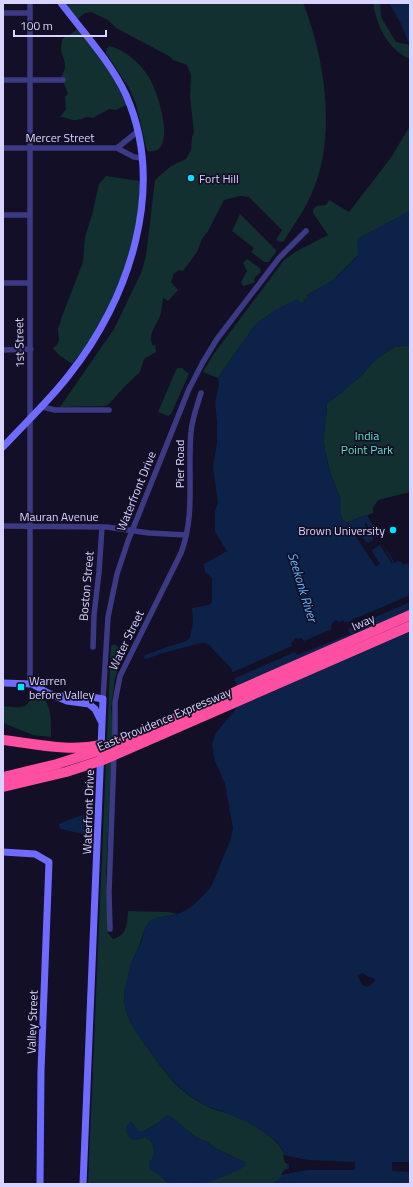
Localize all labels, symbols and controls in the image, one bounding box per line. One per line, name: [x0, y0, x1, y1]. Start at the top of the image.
scale bar: [14, 12, 106, 38]
text: 100 m: [20, 16, 53, 35]
street label: Mercer Street: [25, 128, 95, 147]
place label: Fort Hill: [199, 169, 239, 188]
marker: Fort Hill: [186, 173, 196, 183]
street label: 1st Street: [9, 317, 29, 368]
park label: India Point Park: [341, 426, 393, 459]
street label: Pier Road: [170, 440, 189, 488]
street label: Waterfront Drive: [111, 448, 161, 534]
street label: Mauran Avenue: [19, 507, 99, 526]
place label: Brown University: [298, 521, 385, 540]
marker: Brown University: [388, 525, 398, 535]
street label: Boston Street: [73, 550, 99, 622]
water label: Seekonk River: [283, 550, 324, 626]
street label: Water Street: [103, 606, 149, 673]
street label: Iway: [348, 608, 378, 636]
place label: Warren before Valley: [29, 671, 94, 704]
marker: Warren before Valley: [16, 682, 26, 692]
street label: East Providence Expressway: [94, 682, 234, 756]
street label: Waterfront Drive: [77, 769, 99, 855]
street label: Valley Street: [21, 989, 43, 1054]

